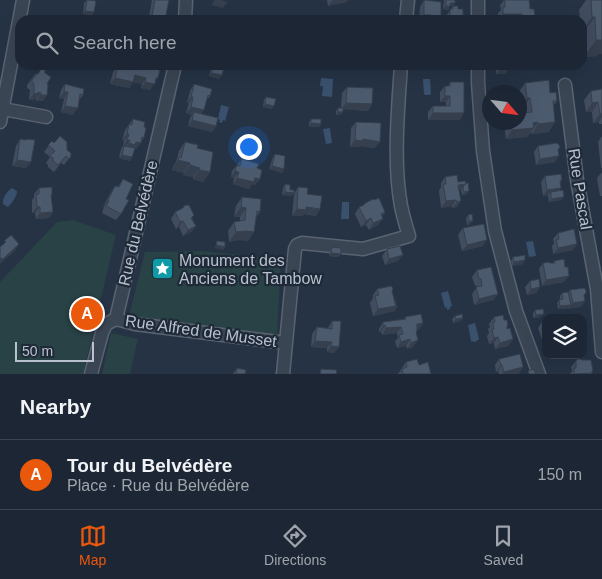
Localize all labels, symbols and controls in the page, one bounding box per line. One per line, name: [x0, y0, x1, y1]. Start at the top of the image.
search box: [15, 15, 587, 70]
icon: search: [33, 29, 61, 57]
text: Search here: [73, 32, 177, 53]
north arrow: [482, 85, 527, 130]
your location: [236, 134, 262, 160]
street label: Rue Pascal: [565, 147, 595, 231]
street label: Rue du Belvédère: [115, 159, 161, 287]
place label: Monument des Anciens de Tambow: [179, 252, 322, 287]
place icon: Monument des Anciens de Tambow: [151, 257, 175, 281]
pin: A: [71, 295, 103, 333]
street label: Rue Alfred de Musset: [124, 312, 278, 350]
map controls: [542, 314, 587, 359]
button: layers: [542, 314, 587, 359]
scale bar: [15, 339, 94, 362]
text: 50 m: [22, 343, 53, 359]
text: Nearby: [20, 395, 91, 418]
text: Tour du Belvédère: [67, 455, 232, 476]
text: A: [30, 466, 42, 483]
text: 150 m: [538, 466, 582, 483]
text: Place · Rue du Belvédère: [67, 477, 249, 494]
tab: Map: [79, 522, 107, 568]
tab: Directions: [264, 522, 326, 568]
tab: Saved: [484, 522, 523, 568]

